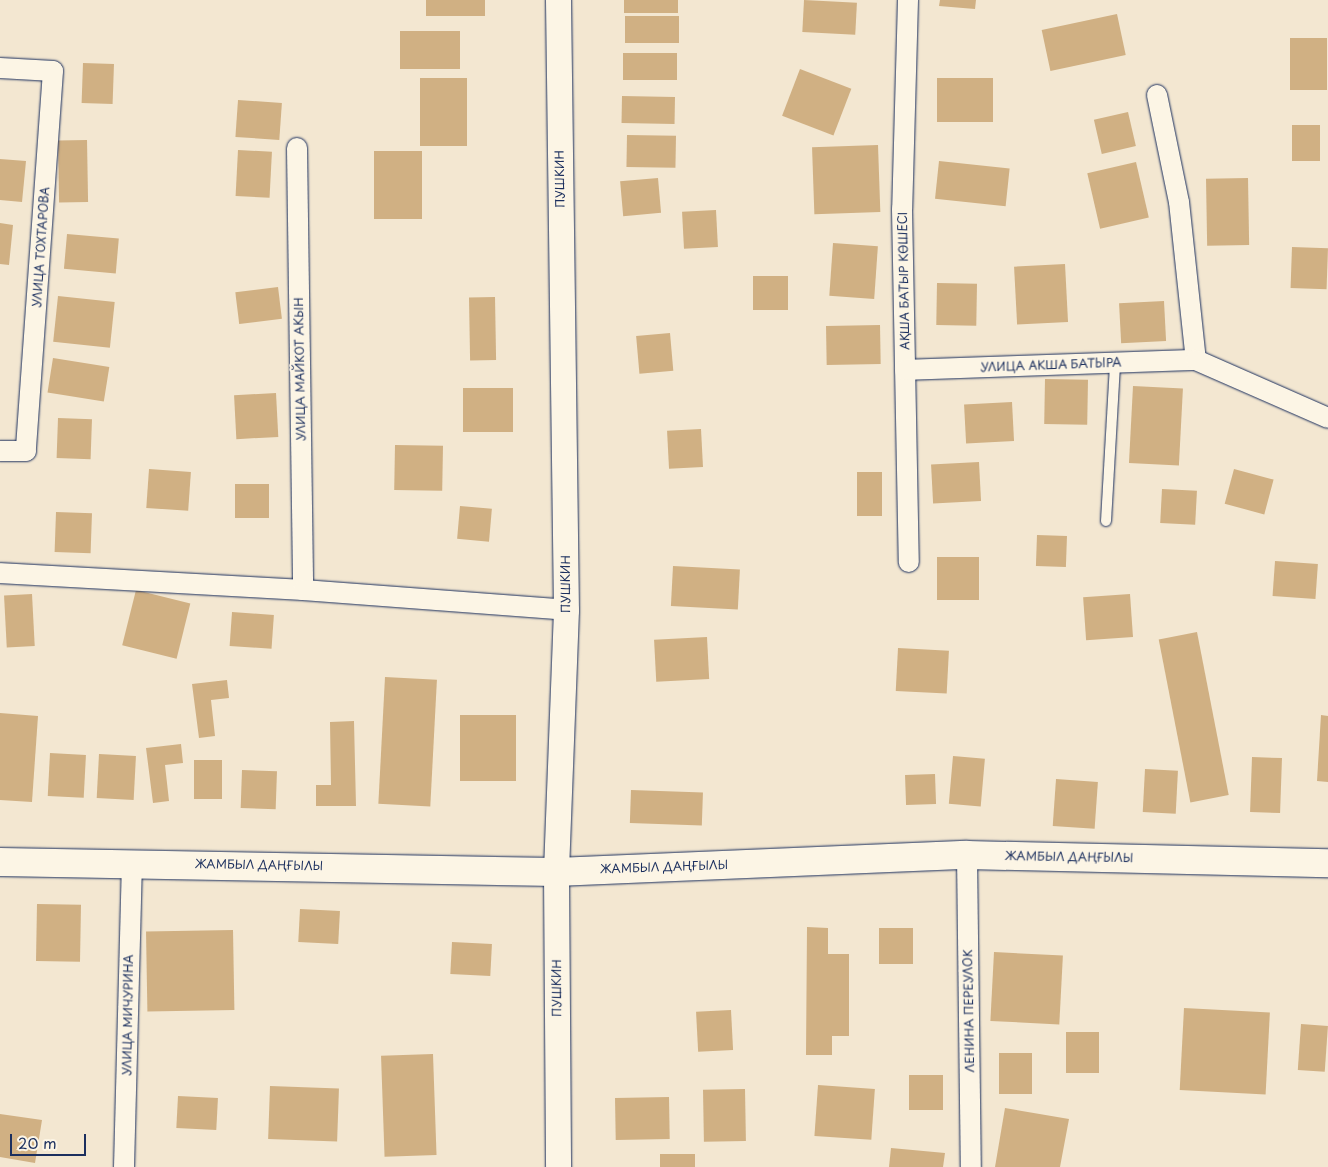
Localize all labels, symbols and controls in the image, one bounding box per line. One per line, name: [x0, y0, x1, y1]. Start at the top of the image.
street label: ПУШКИН: [552, 150, 568, 208]
street label: УЛИЦА ТОХТАРОВА: [30, 186, 52, 308]
street label: АҚША БАТЫР КӨШЕСІ: [896, 212, 912, 350]
street label: УЛИЦА МАЙКОТ АКЫН: [292, 295, 308, 443]
street label: УЛИЦА АКША БАТЫРА: [980, 355, 1122, 375]
street label: ПУШКИН: [559, 555, 573, 613]
street label: ЖАМБЫЛ ДАҢҒЫЛЫ: [1005, 849, 1133, 865]
street label: ЖАМБЫЛ ДАҢҒЫЛЫ: [195, 857, 323, 873]
street label: ЖАМБЫЛ ДАҢҒЫЛЫ: [599, 858, 729, 876]
street label: ЛЕНИНА ПЕРЕУЛОК: [961, 949, 977, 1073]
street label: УЛИЦА МИЧУРИНА: [120, 954, 136, 1076]
street label: ПУШКИН: [550, 959, 564, 1017]
scale bar: [12, 1124, 89, 1156]
text: 20 m: [18, 1131, 57, 1154]

